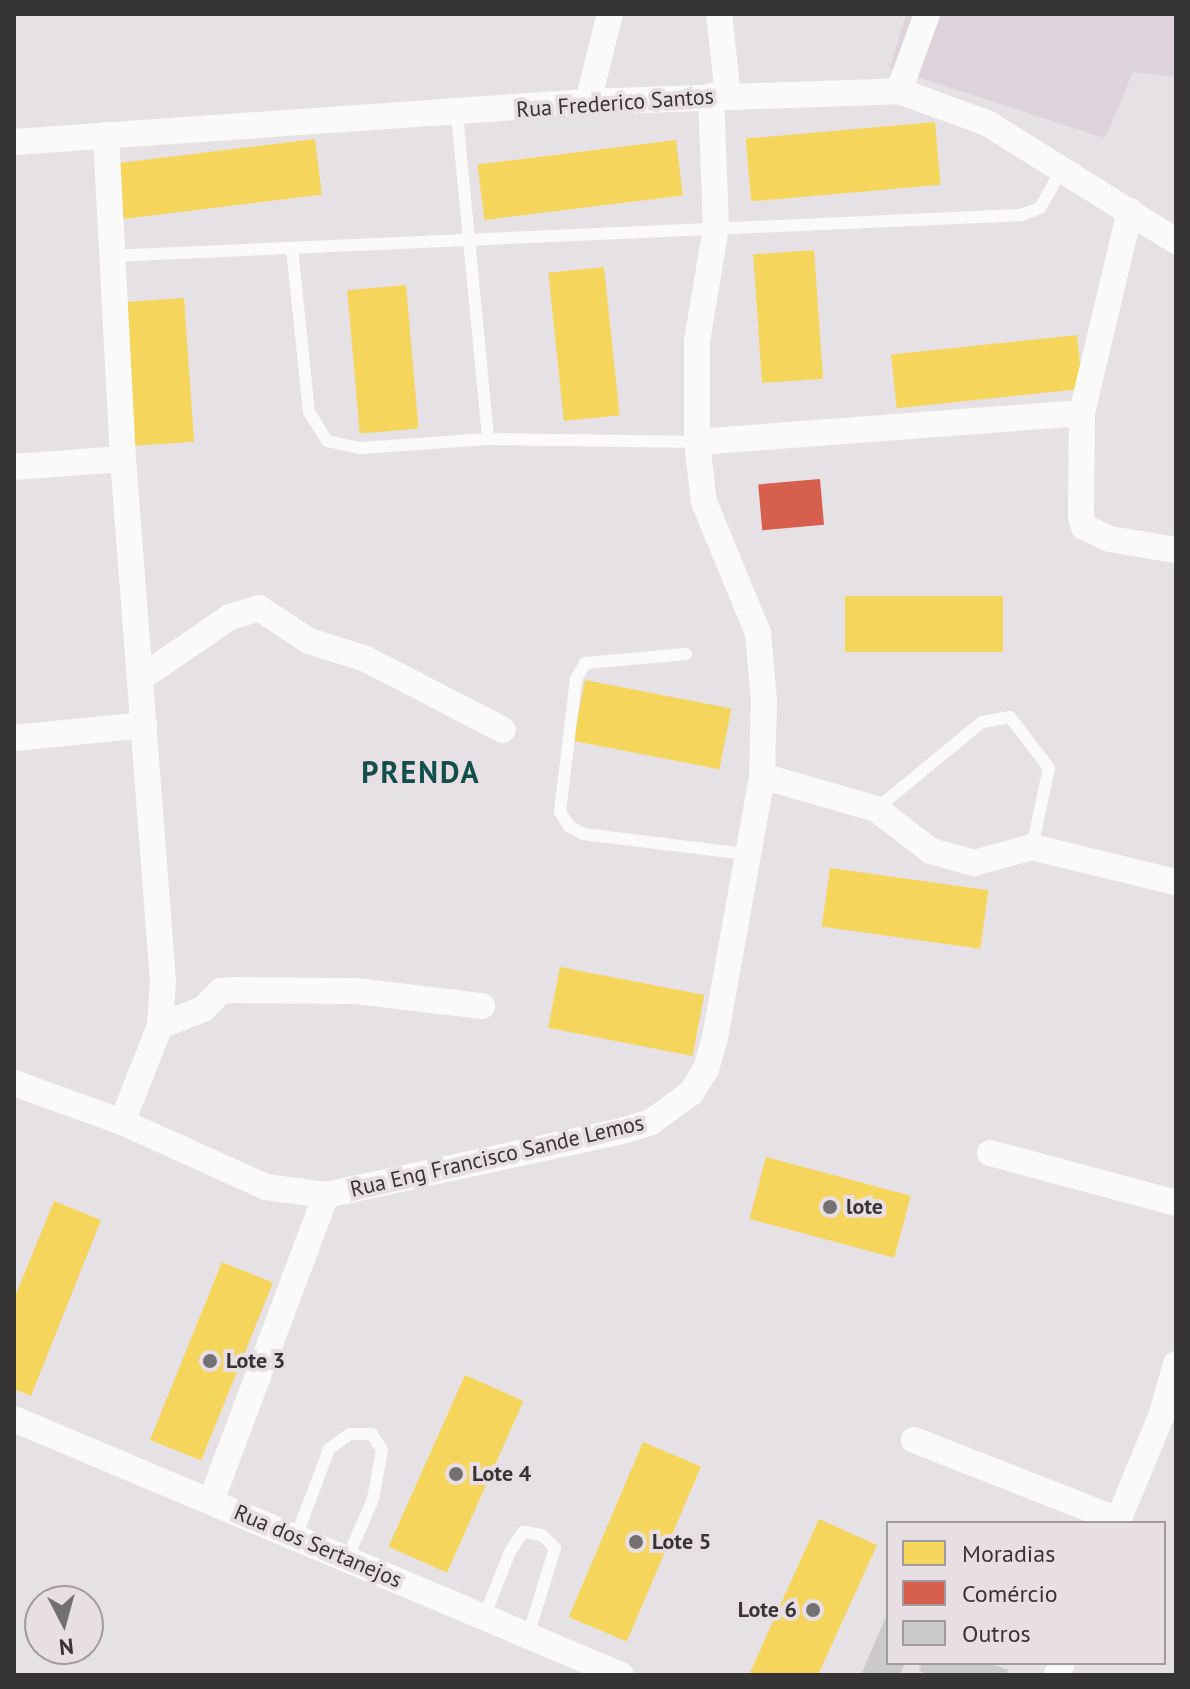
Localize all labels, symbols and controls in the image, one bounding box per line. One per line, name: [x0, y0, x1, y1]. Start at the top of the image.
street label: Rua Frederico Santos: [515, 83, 715, 123]
district label: PRENDA: [361, 754, 481, 790]
street label: Rua Eng Francisco Sande Lemos: [348, 1109, 646, 1203]
place label: lote: [846, 1194, 883, 1220]
marker: lote: [821, 1198, 839, 1216]
place label: Lote 3: [226, 1348, 285, 1374]
marker: Lote 3: [201, 1352, 219, 1370]
place label: Lote 4: [472, 1461, 531, 1487]
marker: Lote 4: [447, 1465, 465, 1483]
street label: Rua dos Sertanejos: [230, 1499, 406, 1593]
legend: [886, 1521, 1166, 1665]
place label: Lote 5: [652, 1529, 711, 1555]
marker: Lote 5: [627, 1533, 645, 1551]
text: Moradias: [962, 1538, 1055, 1569]
text: Comércio: [962, 1578, 1058, 1609]
north arrow: [24, 1585, 104, 1665]
place label: Lote 6: [738, 1597, 797, 1623]
marker: Lote 6: [804, 1601, 822, 1619]
text: Outros: [962, 1618, 1031, 1649]
text: N: [58, 1632, 75, 1662]

